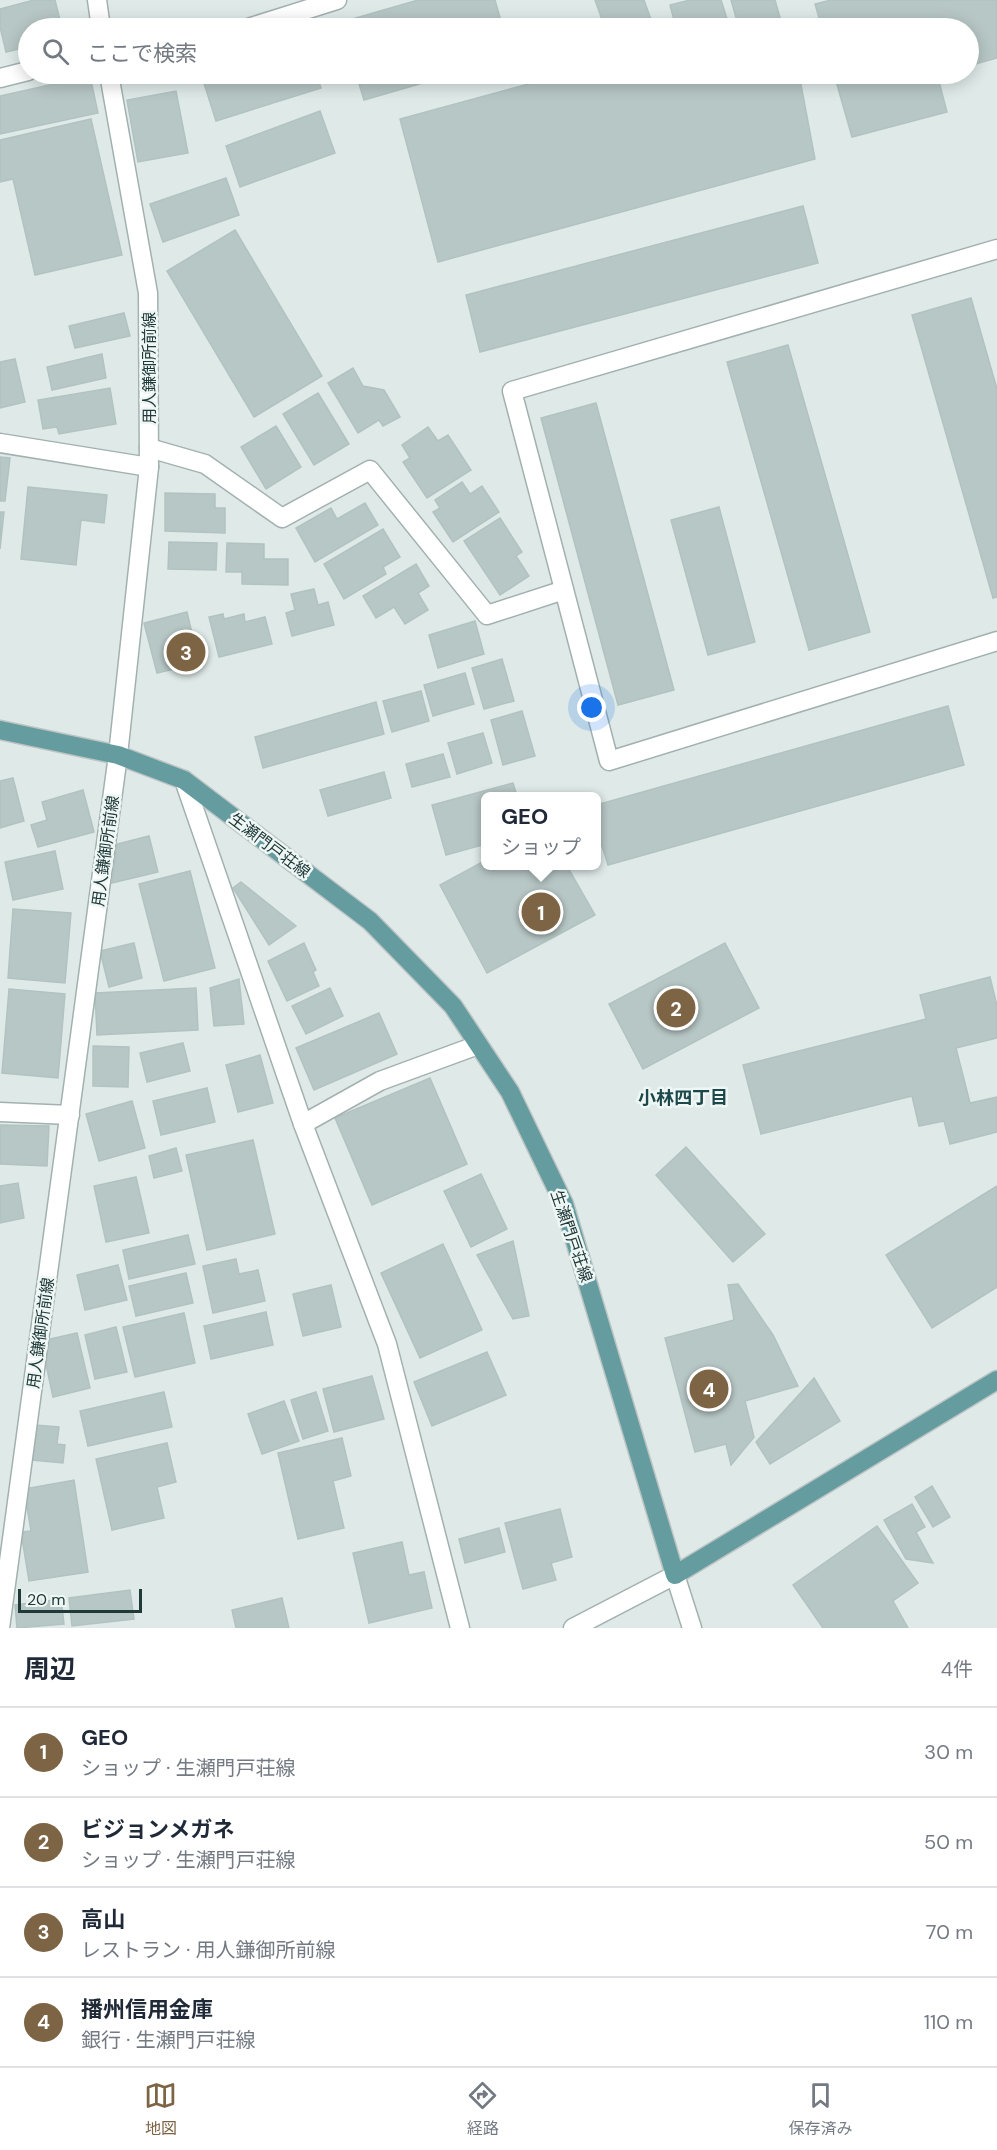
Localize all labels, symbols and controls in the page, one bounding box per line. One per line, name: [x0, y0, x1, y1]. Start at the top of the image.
search box: [18, 18, 979, 84]
icon: search: [39, 35, 72, 68]
text: ここで検索: [87, 39, 197, 68]
street label: 用人鎌御所前線: [139, 312, 160, 424]
pin: 3: [166, 630, 206, 674]
your location: [577, 693, 606, 722]
popup: [481, 792, 601, 870]
street label: 用人鎌御所前線: [87, 794, 124, 908]
text: GEO: [501, 802, 548, 831]
street label: 生瀬門戸荘線: [225, 808, 314, 883]
text: ショップ: [501, 834, 581, 860]
pin: 1: [522, 890, 560, 934]
pin: 2: [656, 986, 696, 1030]
district label: 小林四丁目: [638, 1086, 728, 1110]
street label: 生瀬門戸荘線: [546, 1187, 597, 1285]
street label: 用人鎌御所前線: [22, 1276, 59, 1390]
pin: 4: [690, 1366, 728, 1412]
scale bar: [18, 1586, 142, 1614]
text: 20 m: [27, 1589, 66, 1610]
text: 周辺: [24, 1652, 76, 1686]
text: 4件: [941, 1656, 973, 1682]
text: GEO: [81, 1723, 128, 1752]
text: 1: [40, 1739, 47, 1765]
text: 30 m: [924, 1739, 973, 1765]
text: ショップ · 生瀬門戸荘線: [81, 1755, 296, 1781]
text: ビジョンメガネ: [81, 1815, 234, 1844]
text: 2: [38, 1829, 49, 1855]
text: 50 m: [924, 1829, 973, 1855]
text: ショップ · 生瀬門戸荘線: [81, 1847, 296, 1873]
text: 高山: [81, 1905, 125, 1934]
text: 3: [37, 1919, 50, 1945]
text: 70 m: [926, 1919, 973, 1945]
text: レストラン · 用人鎌御所前線: [81, 1937, 336, 1963]
text: 播州信用金庫: [81, 1995, 213, 2024]
text: 4: [37, 2009, 50, 2035]
text: 110 m: [924, 2009, 973, 2035]
text: 銀行 · 生瀬門戸荘線: [81, 2027, 256, 2053]
tab: 地図: [144, 2079, 177, 2139]
tab: 経路: [466, 2079, 499, 2139]
tab: 保存済み: [788, 2079, 852, 2139]

